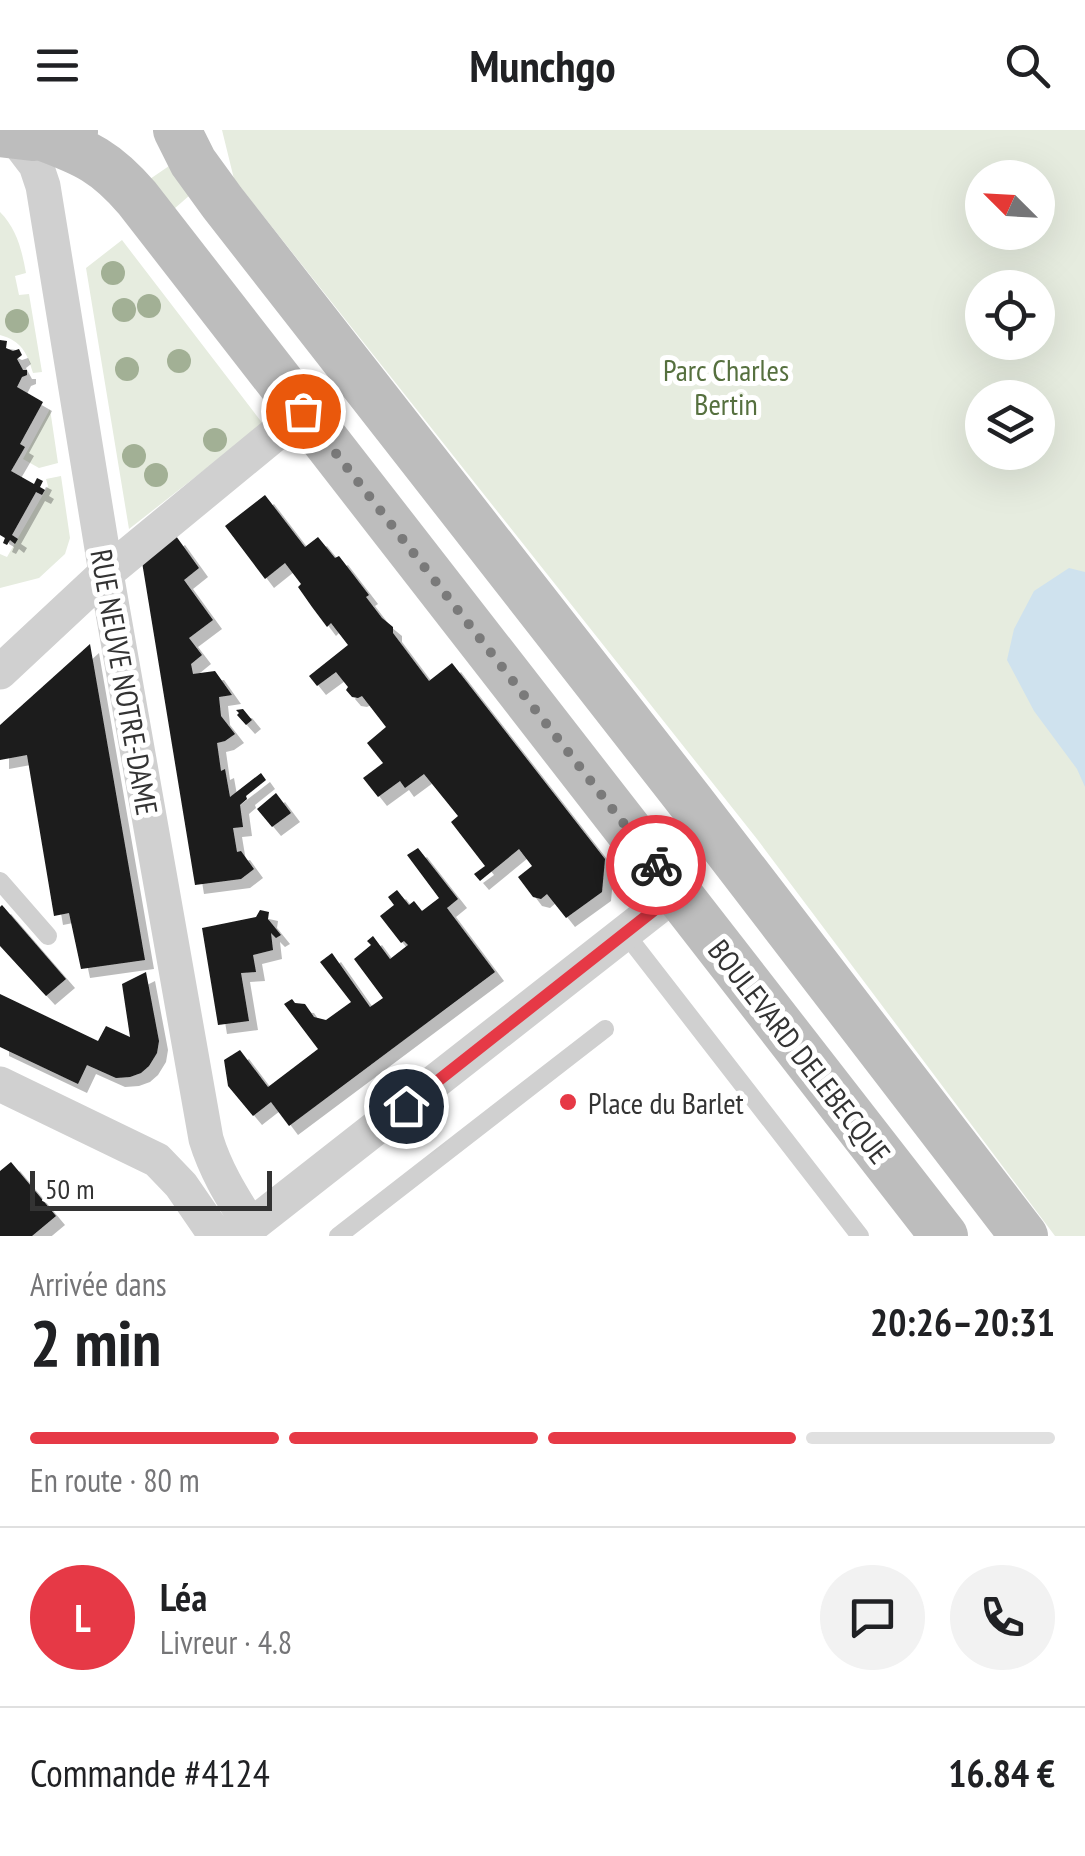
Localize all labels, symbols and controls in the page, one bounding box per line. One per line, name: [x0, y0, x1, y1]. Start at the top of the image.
text: Munchgo: [469, 36, 616, 94]
icon: menu: [30, 38, 85, 93]
icon: search: [1000, 38, 1055, 93]
north arrow: [965, 160, 1055, 250]
map controls: [965, 160, 1055, 470]
button: locate: [965, 270, 1055, 360]
park label: Parc Charles Bertin: [663, 350, 789, 423]
pin: [261, 369, 346, 454]
button: layers: [965, 380, 1055, 470]
icon: bag: [276, 384, 331, 439]
street label: RUE NEUVE NOTRE-DAME: [82, 546, 168, 818]
courier: [606, 815, 706, 915]
icon: bike: [629, 838, 684, 893]
street label: BOULEVARD DELEBECQUE: [700, 931, 900, 1171]
pin: [364, 1064, 449, 1149]
icon: home: [379, 1079, 434, 1134]
place label: Place du Barlet: [588, 1083, 745, 1122]
marker: Place du Barlet: [557, 1091, 579, 1113]
scale bar: [30, 1166, 272, 1210]
text: 50 m: [45, 1170, 94, 1207]
text: Arrivée dans: [30, 1263, 167, 1305]
text: 20:26–20:31: [870, 1297, 1055, 1346]
text: 2 min: [30, 1300, 161, 1384]
text: En route · 80 m: [30, 1459, 200, 1501]
button: chat: [820, 1565, 925, 1670]
button: phone: [950, 1565, 1055, 1670]
text: Léa: [160, 1572, 207, 1621]
text: L: [74, 1593, 91, 1642]
text: Livreur · 4.8: [160, 1621, 292, 1663]
text: Commande #4124: [30, 1748, 270, 1797]
text: 16.84 €: [948, 1748, 1055, 1797]

